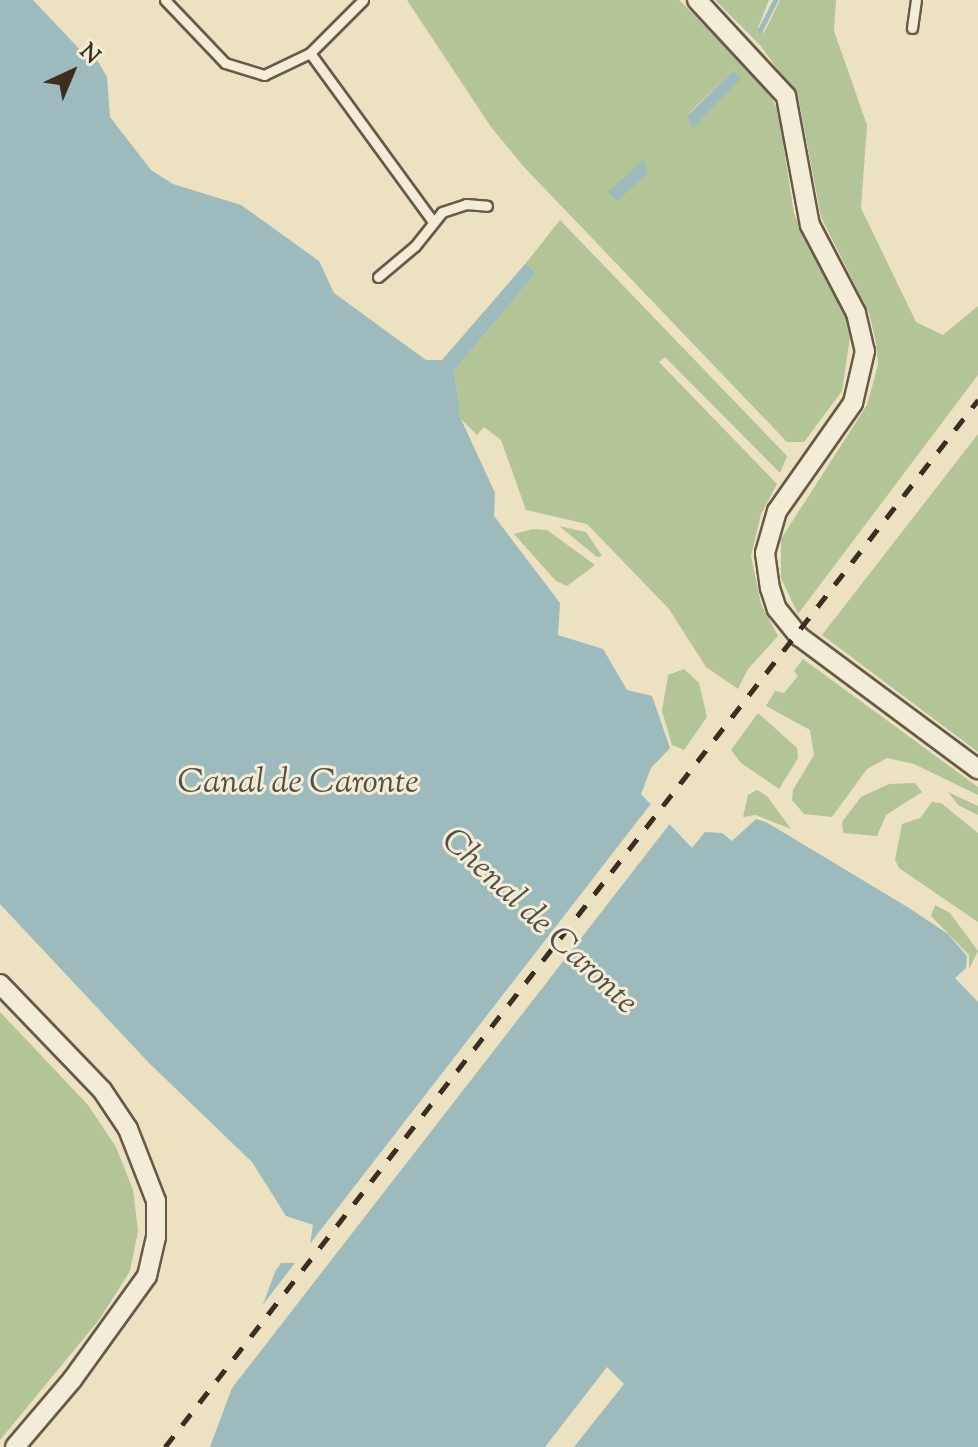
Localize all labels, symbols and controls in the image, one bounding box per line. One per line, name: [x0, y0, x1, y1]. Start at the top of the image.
north arrow: [32, 32, 112, 112]
text: N: [71, 37, 106, 72]
water label: Canal de Caronte: [177, 764, 419, 804]
water label: Chenal de Caronte: [432, 821, 646, 1023]

